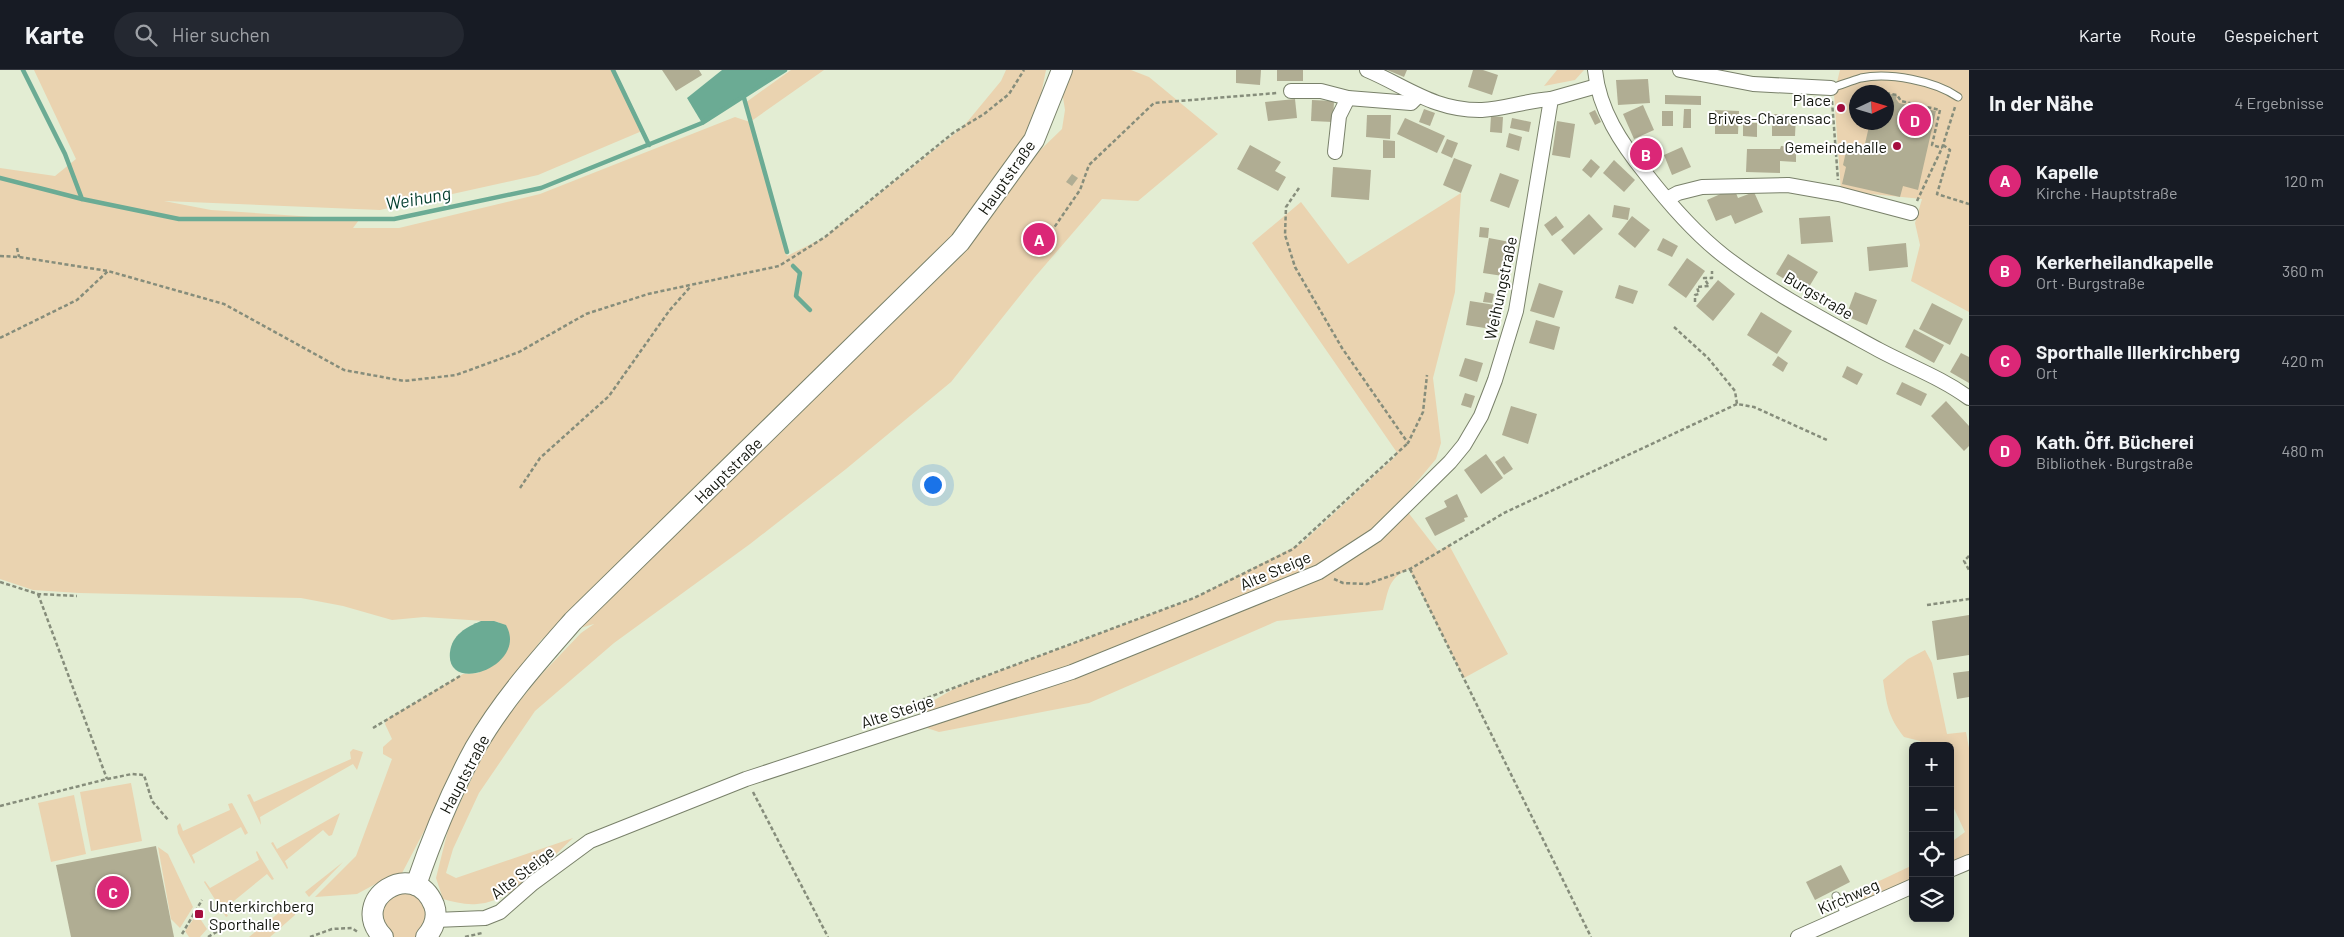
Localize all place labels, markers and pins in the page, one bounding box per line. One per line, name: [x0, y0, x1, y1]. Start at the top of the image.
place label: Place Brives-Charensac: [1708, 90, 1831, 127]
pin: D: [1899, 101, 1931, 139]
marker: Place Brives-Charensac: [1835, 102, 1847, 114]
pin: B: [1630, 135, 1662, 173]
place label: Gemeindehalle: [1784, 137, 1887, 156]
marker: Gemeindehalle: [1891, 140, 1903, 152]
pin: A: [1023, 220, 1055, 258]
pin: C: [97, 873, 129, 911]
place label: Unterkirchberg Sporthalle: [209, 896, 314, 933]
marker: Unterkirchberg Sporthalle: [193, 908, 205, 920]

